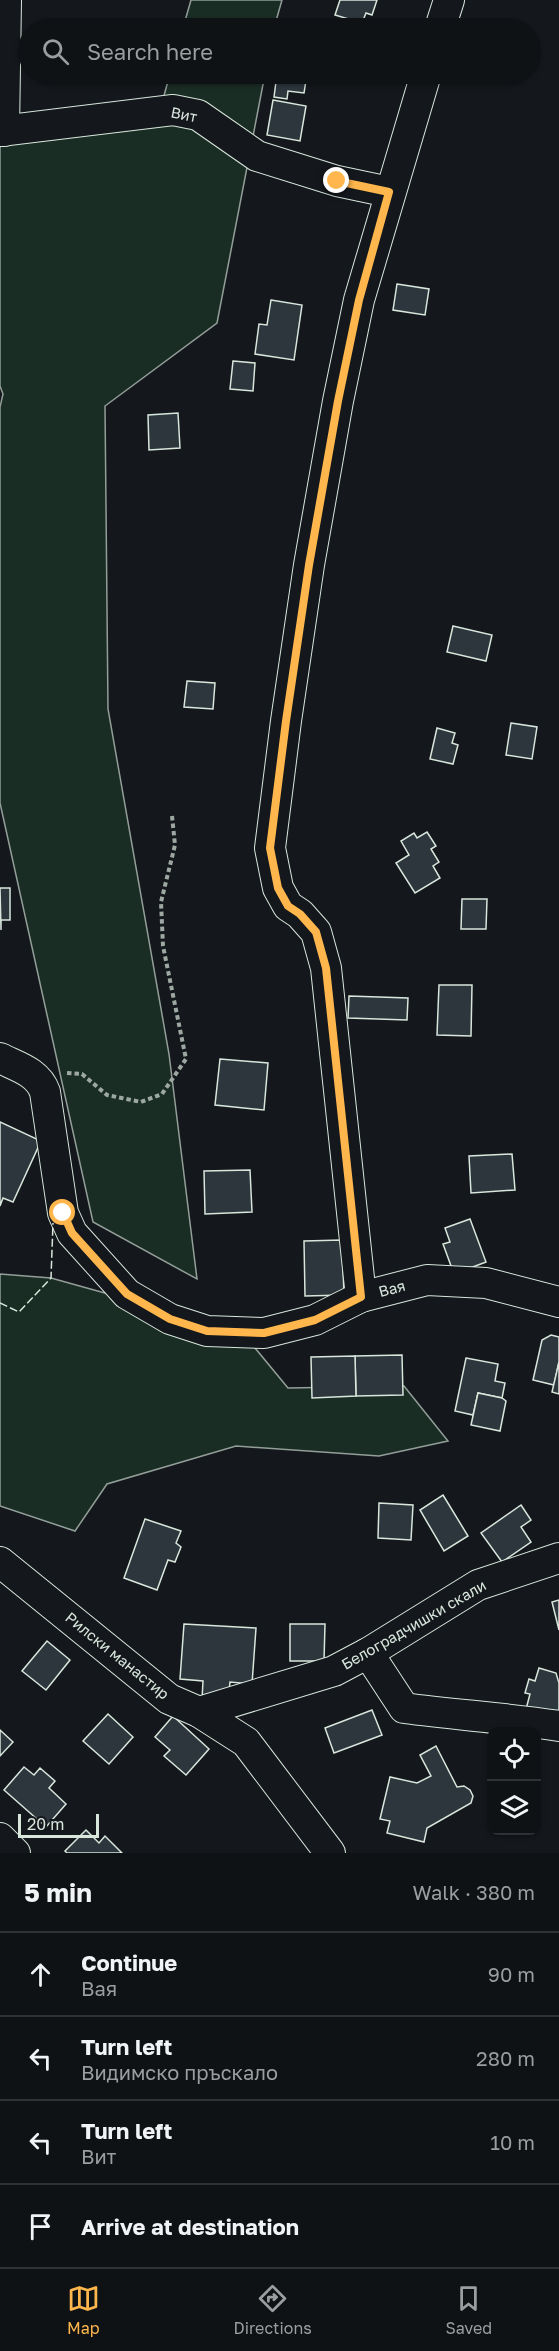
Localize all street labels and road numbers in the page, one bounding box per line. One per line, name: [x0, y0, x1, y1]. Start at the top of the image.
street label: Вит: [169, 103, 200, 126]
street label: Вая: [376, 1276, 407, 1300]
street label: Белоградчишки скали: [338, 1575, 489, 1673]
street label: Рилски манастир: [62, 1608, 173, 1703]

